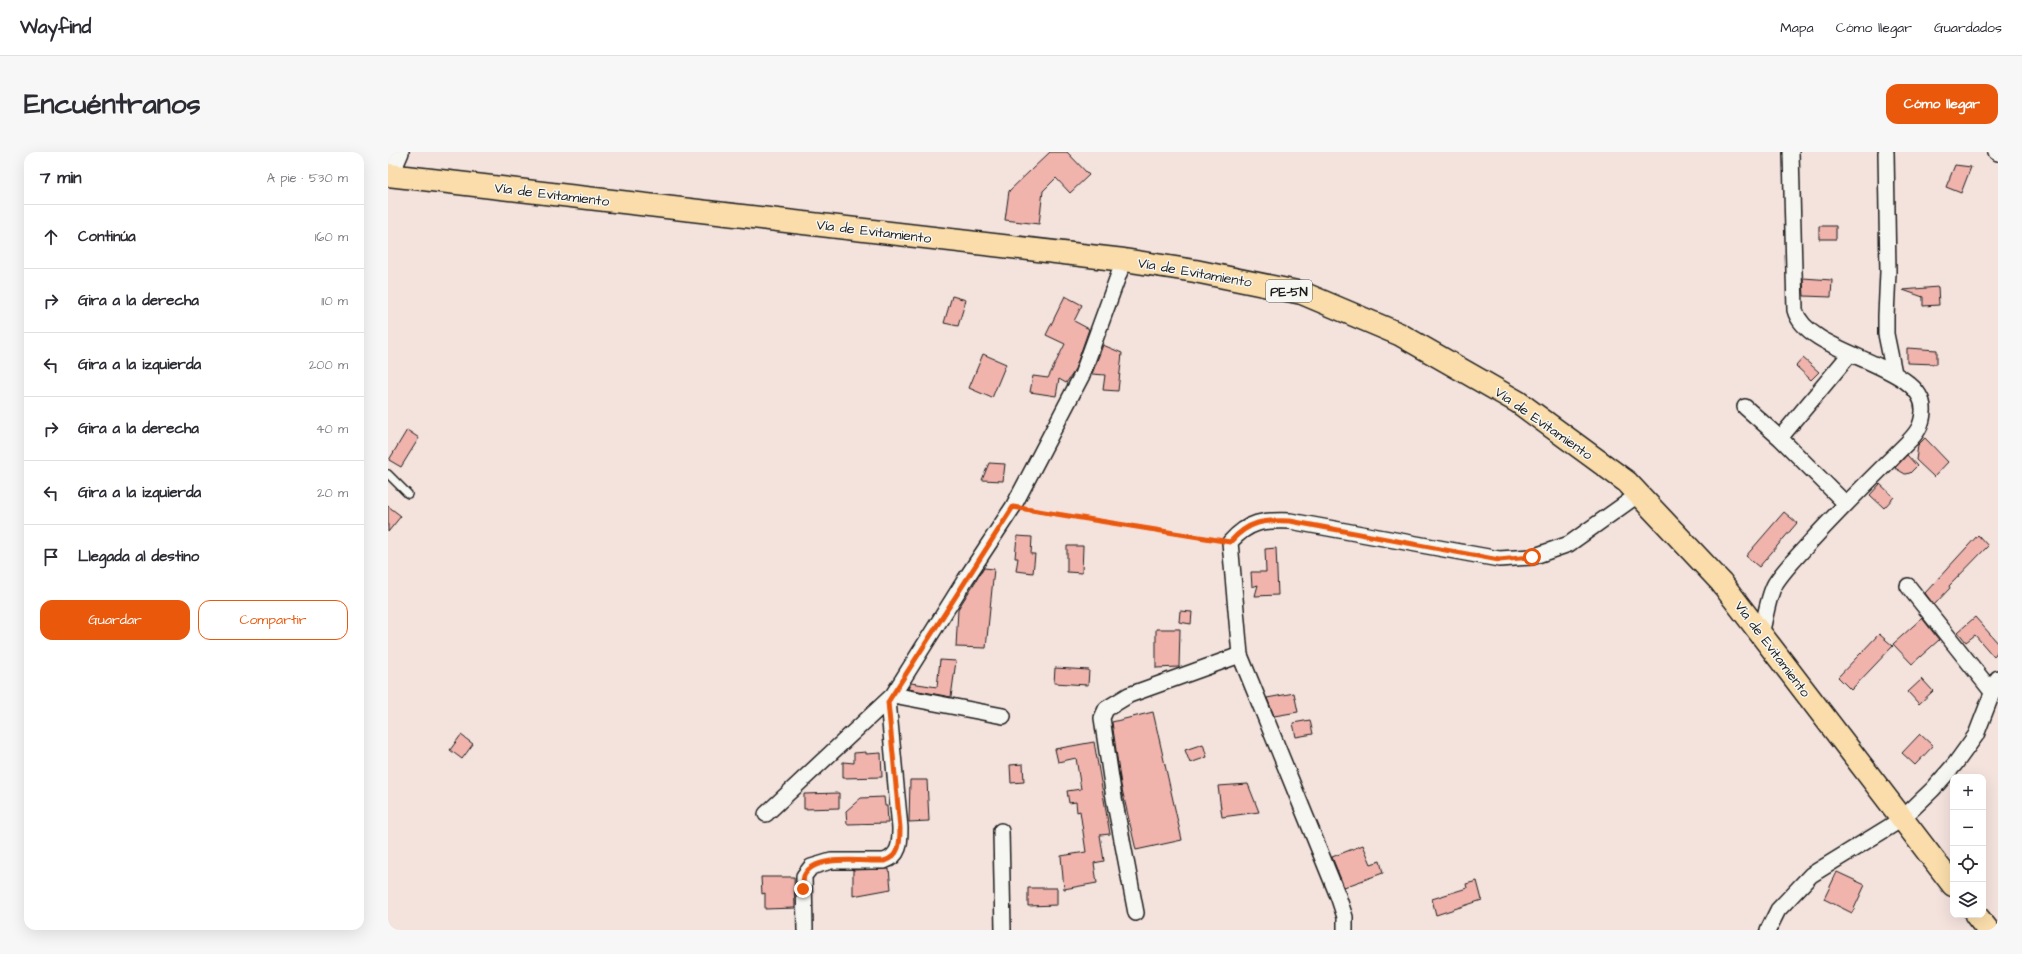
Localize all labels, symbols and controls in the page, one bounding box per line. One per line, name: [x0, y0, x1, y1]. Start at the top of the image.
text: Wayfind: [20, 14, 91, 41]
text: Mapa: [1780, 18, 1814, 38]
text: Cómo llegar: [1836, 18, 1912, 38]
text: Guardados: [1934, 18, 2002, 38]
button: Cómo llegar: [1886, 84, 1998, 124]
text: Encuéntranos: [24, 85, 200, 124]
text: 7 min: [40, 166, 82, 190]
text: A pie · 530 m: [267, 169, 348, 187]
street label: Vía de Evitamiento: [493, 178, 611, 212]
street label: Vía de Evitamiento: [815, 215, 933, 249]
icon: ahead: [40, 226, 62, 248]
text: Continúa: [78, 226, 136, 247]
text: 160 m: [315, 228, 348, 246]
street label: Vía de Evitamiento: [1136, 253, 1254, 293]
road number: PE-5N: [1266, 280, 1312, 302]
icon: right: [40, 290, 62, 312]
text: Gira a la derecha: [78, 290, 199, 311]
text: 110 m: [321, 292, 348, 310]
icon: left: [40, 354, 62, 376]
text: Gira a la izquierda: [78, 354, 201, 375]
text: 200 m: [309, 356, 348, 374]
street label: Vía de Evitamiento: [1490, 382, 1597, 465]
icon: right: [40, 418, 62, 440]
text: Gira a la derecha: [78, 418, 199, 439]
text: 40 m: [316, 420, 348, 438]
icon: left: [40, 482, 62, 504]
text: Gira a la izquierda: [78, 482, 201, 503]
text: 20 m: [317, 484, 348, 502]
icon: arrive: [40, 546, 62, 568]
text: Llegada al destino: [78, 546, 199, 567]
route start: [1523, 548, 1541, 566]
street label: Vía de Evitamiento: [1729, 597, 1815, 702]
button: Guardar: [40, 600, 190, 640]
button: Compartir: [198, 600, 348, 640]
map controls: [1950, 774, 1986, 918]
button: +: [1950, 774, 1986, 810]
button: −: [1950, 810, 1986, 846]
button: locate: [1950, 846, 1986, 882]
route end: [794, 880, 812, 898]
button: layers: [1950, 882, 1986, 918]

